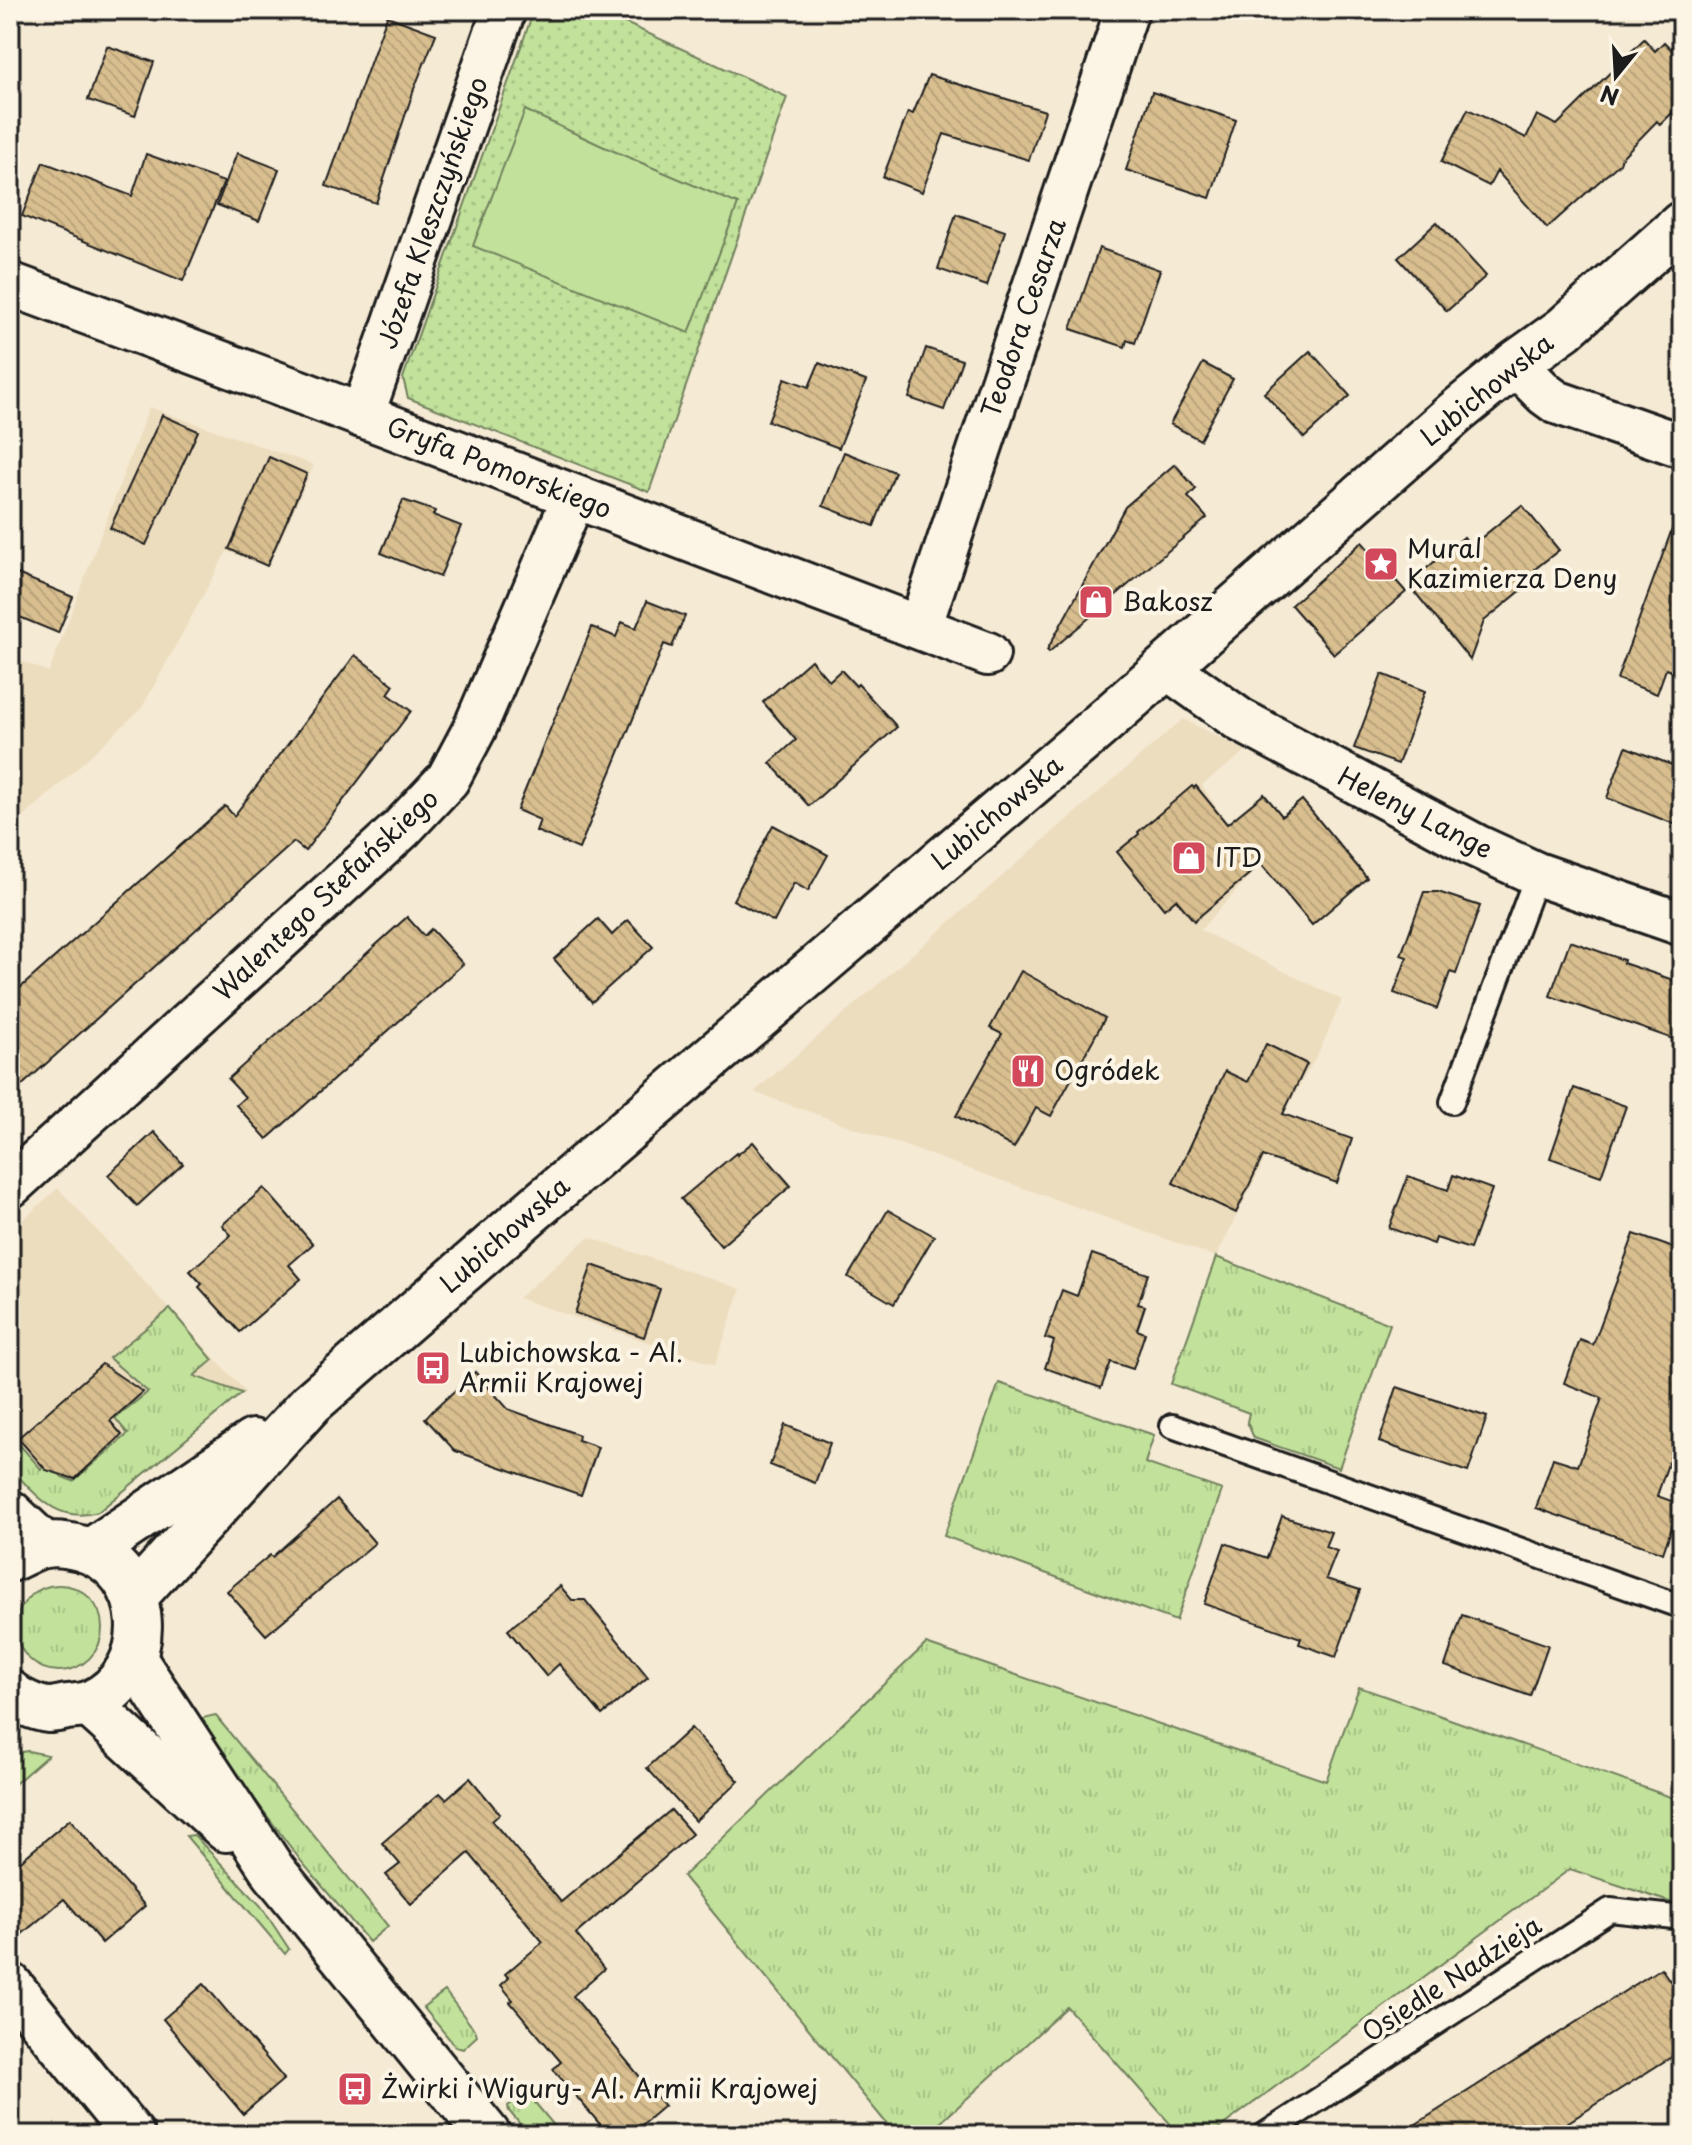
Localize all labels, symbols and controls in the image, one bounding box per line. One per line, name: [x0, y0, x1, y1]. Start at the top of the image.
north arrow: [1576, 36, 1656, 116]
street label: Józefa Kleszczyńskiego: [367, 71, 497, 354]
text: N: [1596, 78, 1623, 115]
street label: Teodora Cesarza: [970, 212, 1075, 422]
street label: Lubichowska: [1411, 322, 1562, 455]
street label: Gryfa Pomorskiego: [381, 406, 618, 527]
place label: Mural Kazimierza Deny: [1407, 528, 1617, 597]
place icon: Mural Kazimierza Deny: [1362, 545, 1400, 583]
place label: Bakosz: [1122, 581, 1213, 620]
shop icon: Bakosz: [1077, 583, 1115, 621]
street label: Lubichowska: [922, 745, 1071, 879]
street label: Heleny Lange: [1331, 756, 1500, 867]
street label: Walentego Stefańskiego: [204, 779, 446, 1009]
place label: ITD: [1215, 837, 1262, 876]
shop icon: ITD: [1170, 839, 1208, 877]
place label: Ogródek: [1054, 1050, 1160, 1089]
restaurant icon: Ogródek: [1009, 1052, 1047, 1090]
street label: Lubichowska: [430, 1166, 578, 1301]
place label: Lubichowska - Al. Armii Krajowej: [459, 1332, 683, 1401]
bus stop icon: Lubichowska - Al. Armii Krajowej: [414, 1349, 452, 1387]
street label: Osiedle Nadzieja: [1354, 1905, 1549, 2050]
place label: Żwirki i Wigury- Al. Armii Krajowej: [381, 2068, 818, 2107]
bus stop icon: Żwirki i Wigury- Al. Armii Krajowej: [336, 2070, 374, 2108]

